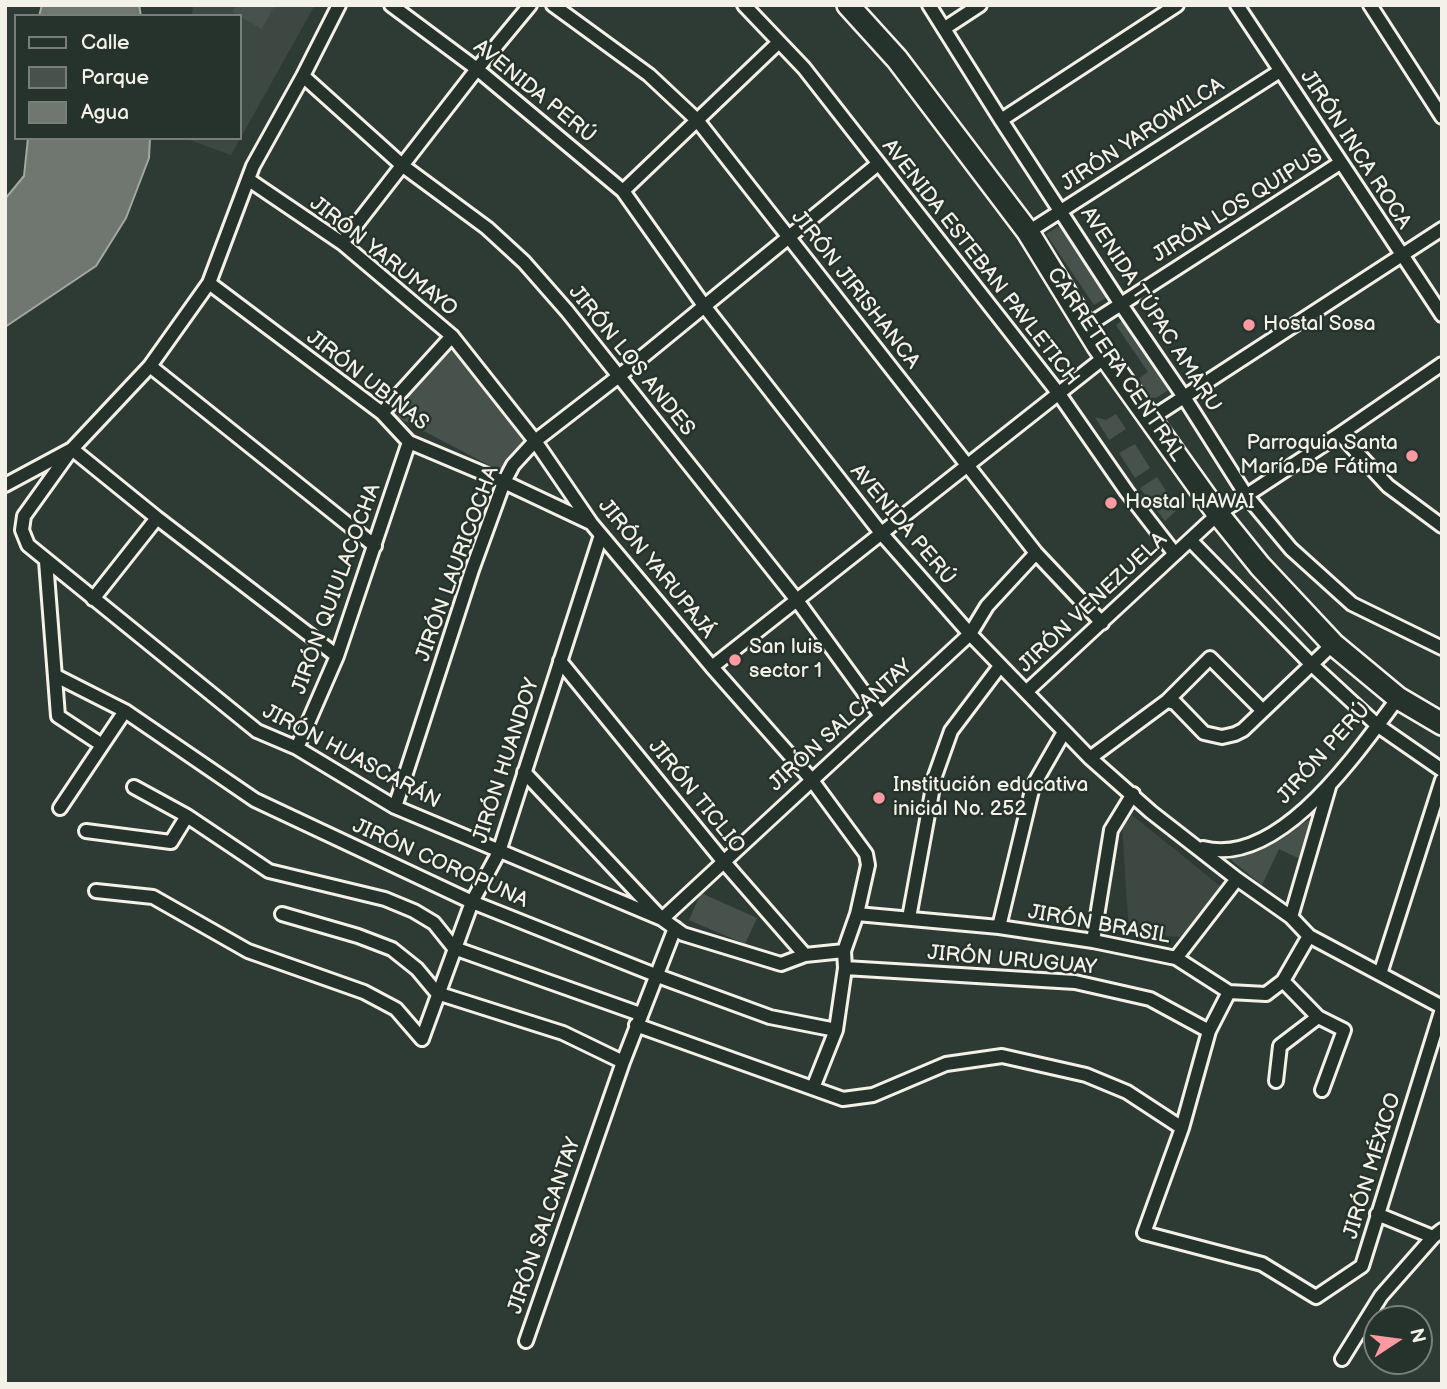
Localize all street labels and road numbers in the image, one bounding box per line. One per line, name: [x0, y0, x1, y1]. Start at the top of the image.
street label: AVENIDA PERÚ: [468, 35, 600, 149]
street label: JIRÓN INCA ROCA: [1294, 66, 1416, 234]
street label: JIRÓN YAROWILCA: [1057, 73, 1229, 197]
street label: AVENIDA ESTEBAN PAVLETICH: [876, 135, 1084, 391]
street label: JIRÓN LOS QUIPUS: [1148, 143, 1328, 269]
street label: JIRÓN YARUMAYO: [304, 192, 462, 322]
street label: AVENIDA TÚPAC AMARU: [1074, 203, 1226, 417]
street label: JIRÓN JIRISHANCA: [785, 206, 925, 374]
street label: CARRETERA CENTRAL: [1041, 263, 1189, 467]
street label: JIRÓN LOS ANDES: [562, 280, 700, 442]
street label: JIRÓN UBINAS: [301, 325, 433, 437]
street label: AVENIDA PERÚ: [844, 459, 960, 591]
street label: JIRÓN LAURICOCHA: [411, 463, 505, 665]
street label: JIRÓN QUIULACOCHA: [287, 480, 387, 698]
street label: JIRÓN YARUPAJÁ: [592, 494, 720, 644]
street label: JIRÓN VENEZUELA: [1013, 528, 1173, 678]
street label: JIRÓN SALCANTAY: [764, 655, 918, 797]
street label: JIRÓN HUANDOY: [468, 675, 546, 847]
street label: JIRÓN PERÚ: [1272, 698, 1376, 810]
street label: JIRÓN HUASCARÁN: [258, 699, 444, 815]
street label: JIRÓN TICLIO: [642, 735, 750, 859]
street label: JIRÓN COROPUNA: [348, 814, 532, 914]
street label: JIRÓN BRASIL: [1026, 900, 1172, 950]
street label: JIRÓN URUGUAY: [926, 941, 1098, 981]
street label: JIRÓN MÉXICO: [1339, 1090, 1407, 1242]
street label: JIRÓN SALCANTAY: [503, 1135, 587, 1317]

